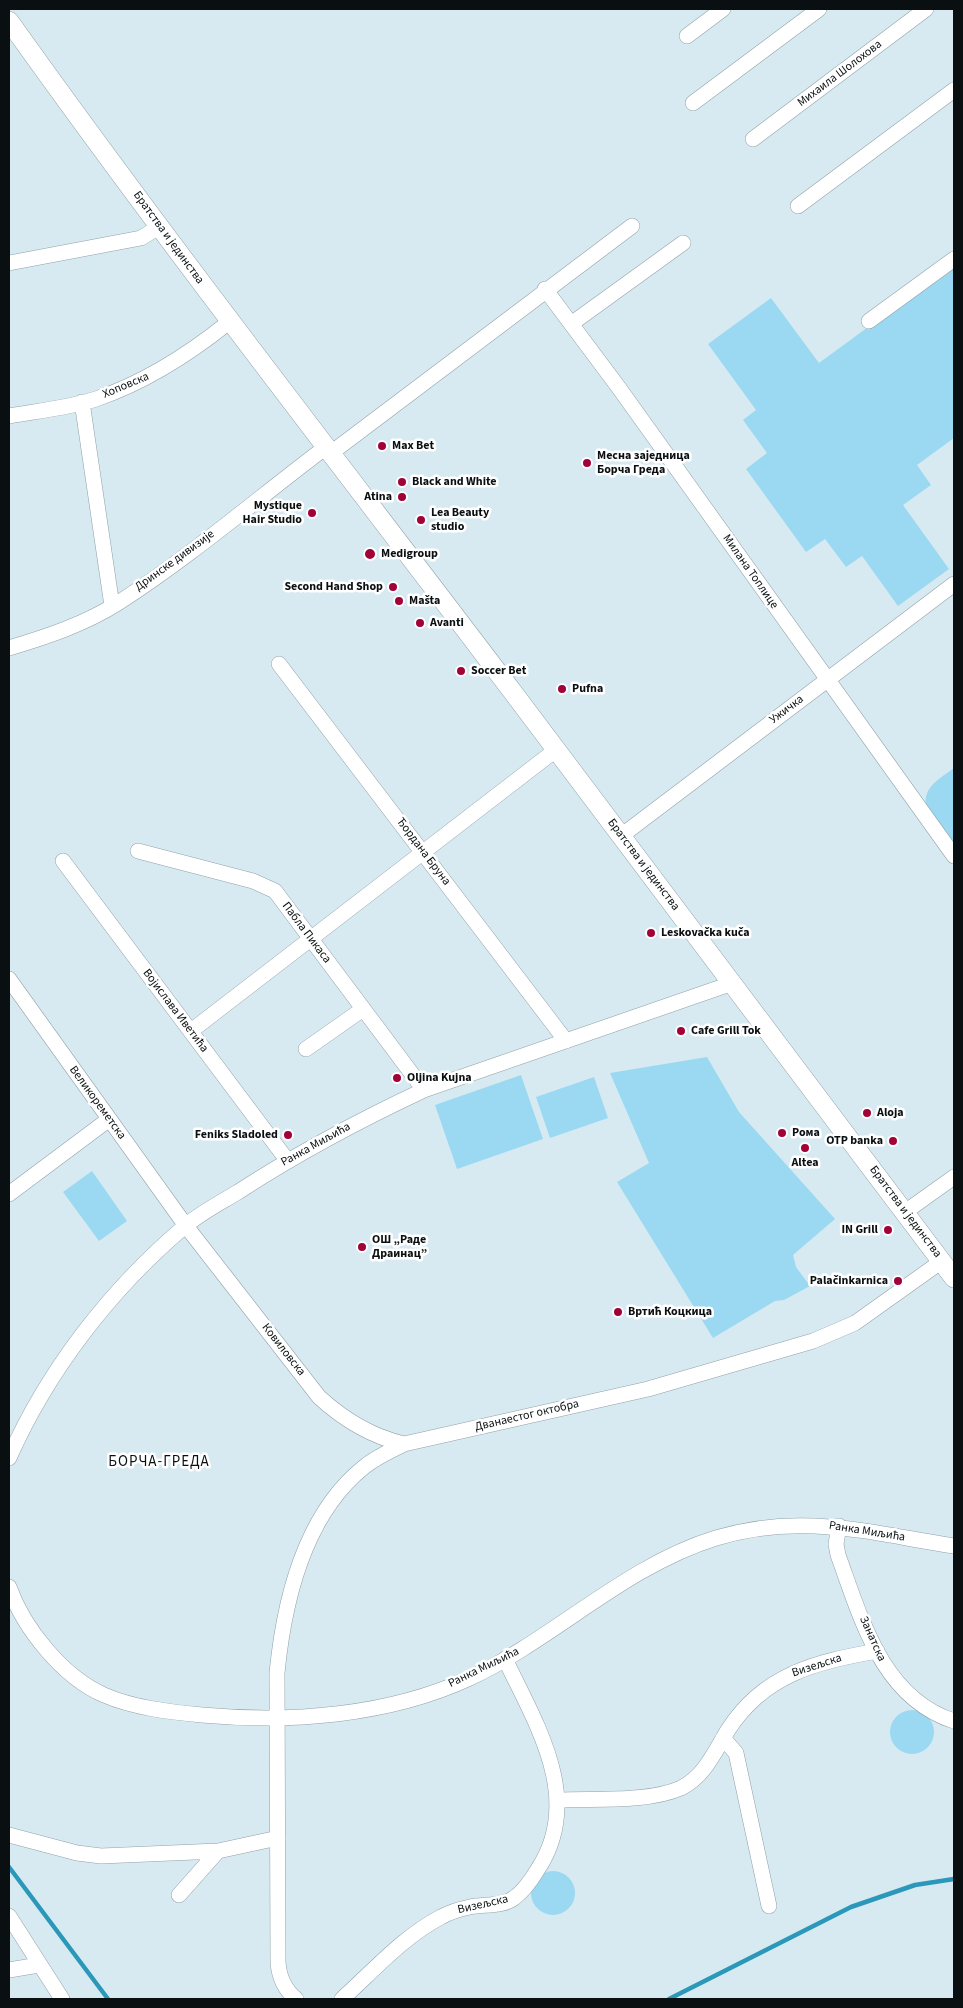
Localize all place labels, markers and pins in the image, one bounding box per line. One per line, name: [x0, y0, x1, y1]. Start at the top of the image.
place label: Max Bet: [392, 439, 434, 453]
marker: Max Bet: [376, 440, 388, 452]
place label: Месна заједница Борча Греда: [597, 449, 690, 477]
marker: Месна заједница Борча Греда: [581, 457, 593, 469]
place label: Black and White: [412, 475, 497, 489]
marker: Black and White: [396, 476, 408, 488]
place label: Atina: [364, 490, 392, 504]
marker: Atina: [396, 491, 408, 503]
place label: Mystique Hair Studio: [243, 499, 302, 527]
place label: Lea Beauty studio: [431, 506, 489, 534]
marker: Mystique Hair Studio: [306, 507, 318, 519]
marker: Lea Beauty studio: [415, 514, 427, 526]
marker: Medigroup: [363, 547, 377, 561]
place label: Medigroup: [381, 547, 438, 561]
place label: Second Hand Shop: [284, 580, 383, 594]
marker: Second Hand Shop: [387, 581, 399, 593]
place label: Mašta: [409, 594, 440, 608]
marker: Mašta: [393, 595, 405, 607]
place label: Avanti: [430, 616, 464, 630]
marker: Avanti: [414, 617, 426, 629]
place label: Soccer Bet: [471, 664, 526, 678]
marker: Soccer Bet: [455, 665, 467, 677]
place label: Pufna: [572, 682, 603, 696]
marker: Pufna: [556, 683, 568, 695]
place label: Leskovačka kuča: [661, 926, 750, 940]
marker: Leskovačka kuča: [645, 927, 657, 939]
place label: Cafe Grill Tok: [691, 1024, 761, 1038]
marker: Cafe Grill Tok: [675, 1025, 687, 1037]
place label: Oljina Kujna: [407, 1071, 472, 1085]
marker: Oljina Kujna: [391, 1072, 403, 1084]
place label: Aloja: [877, 1106, 904, 1120]
marker: Aloja: [861, 1107, 873, 1119]
place label: Рома: [792, 1126, 820, 1140]
marker: Рома: [776, 1127, 788, 1139]
place label: Feniks Sladoled: [195, 1128, 278, 1142]
marker: Feniks Sladoled: [282, 1129, 294, 1141]
place label: OTP banka: [826, 1134, 883, 1148]
marker: OTP banka: [887, 1135, 899, 1147]
marker: Altea: [799, 1142, 811, 1154]
place label: Altea: [791, 1156, 819, 1170]
place label: IN Grill: [841, 1223, 878, 1237]
marker: IN Grill: [882, 1224, 894, 1236]
place label: ОШ „Раде Драинац”: [372, 1233, 427, 1261]
marker: ОШ „Раде Драинац”: [356, 1241, 368, 1253]
place label: Palačinkarnica: [810, 1274, 888, 1288]
marker: Palačinkarnica: [892, 1275, 904, 1287]
place label: Вртић Коцкица: [628, 1305, 712, 1319]
marker: Вртић Коцкица: [612, 1306, 624, 1318]

